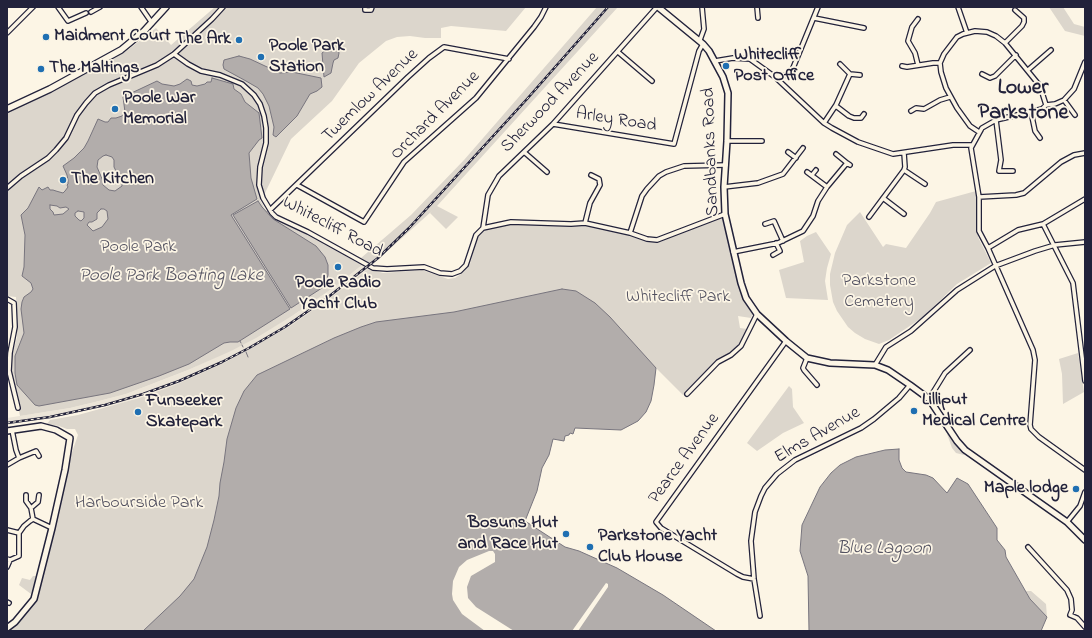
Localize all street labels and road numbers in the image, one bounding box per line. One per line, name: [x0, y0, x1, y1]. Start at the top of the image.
street label: Twemlow Avenue: [318, 45, 424, 147]
street label: Sherwood Avenue: [497, 48, 605, 158]
street label: Orchard Avenue: [387, 67, 485, 165]
street label: Sandbanks Road: [699, 87, 725, 217]
street label: Arley Road: [574, 104, 658, 138]
street label: Whitecliff Road: [278, 192, 386, 264]
street label: Elms Avenue: [771, 403, 865, 469]
street label: Pearce Avenue: [645, 409, 725, 509]

